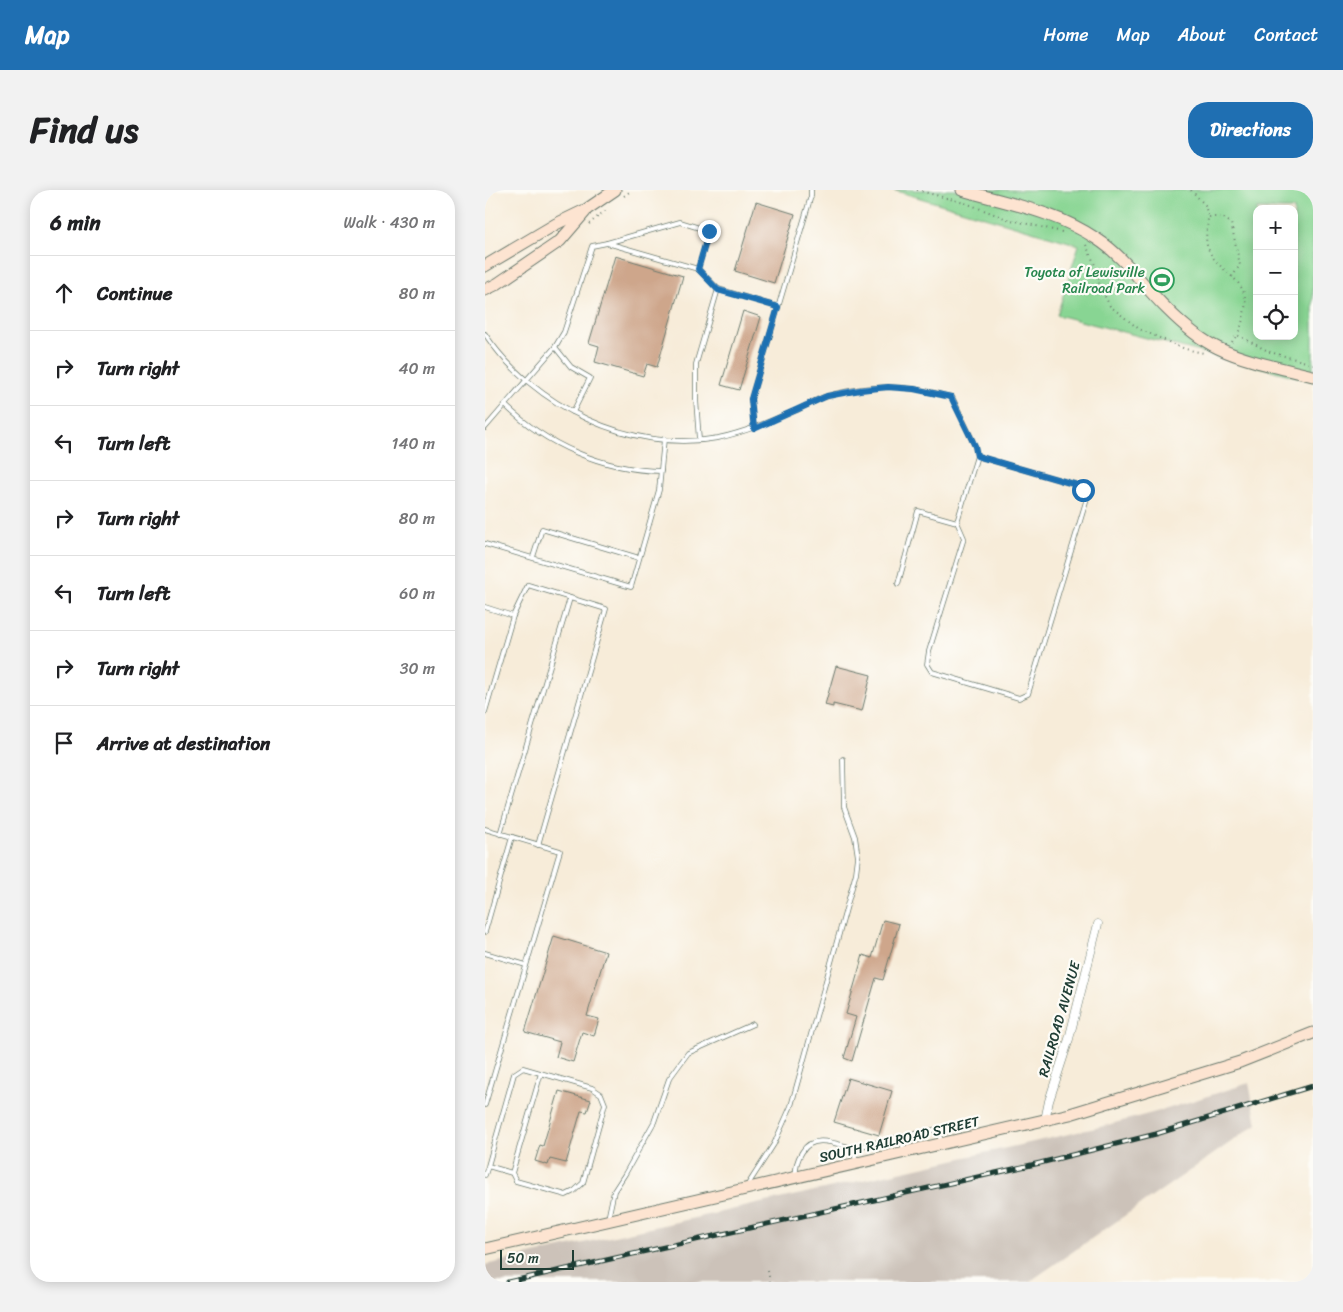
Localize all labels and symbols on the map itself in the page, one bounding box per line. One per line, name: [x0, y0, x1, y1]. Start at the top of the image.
route end: [698, 220, 721, 243]
place label: Toyota of Lewisville Railroad Park: [1024, 260, 1146, 301]
sports icon: Toyota of Lewisville Railroad Park: [1149, 267, 1175, 293]
route start: [1072, 479, 1095, 502]
street label: RAILROAD AVENUE: [1031, 957, 1088, 1080]
street label: SOUTH RAILROAD STREET: [817, 1109, 983, 1170]
scale bar: [500, 1247, 574, 1270]

